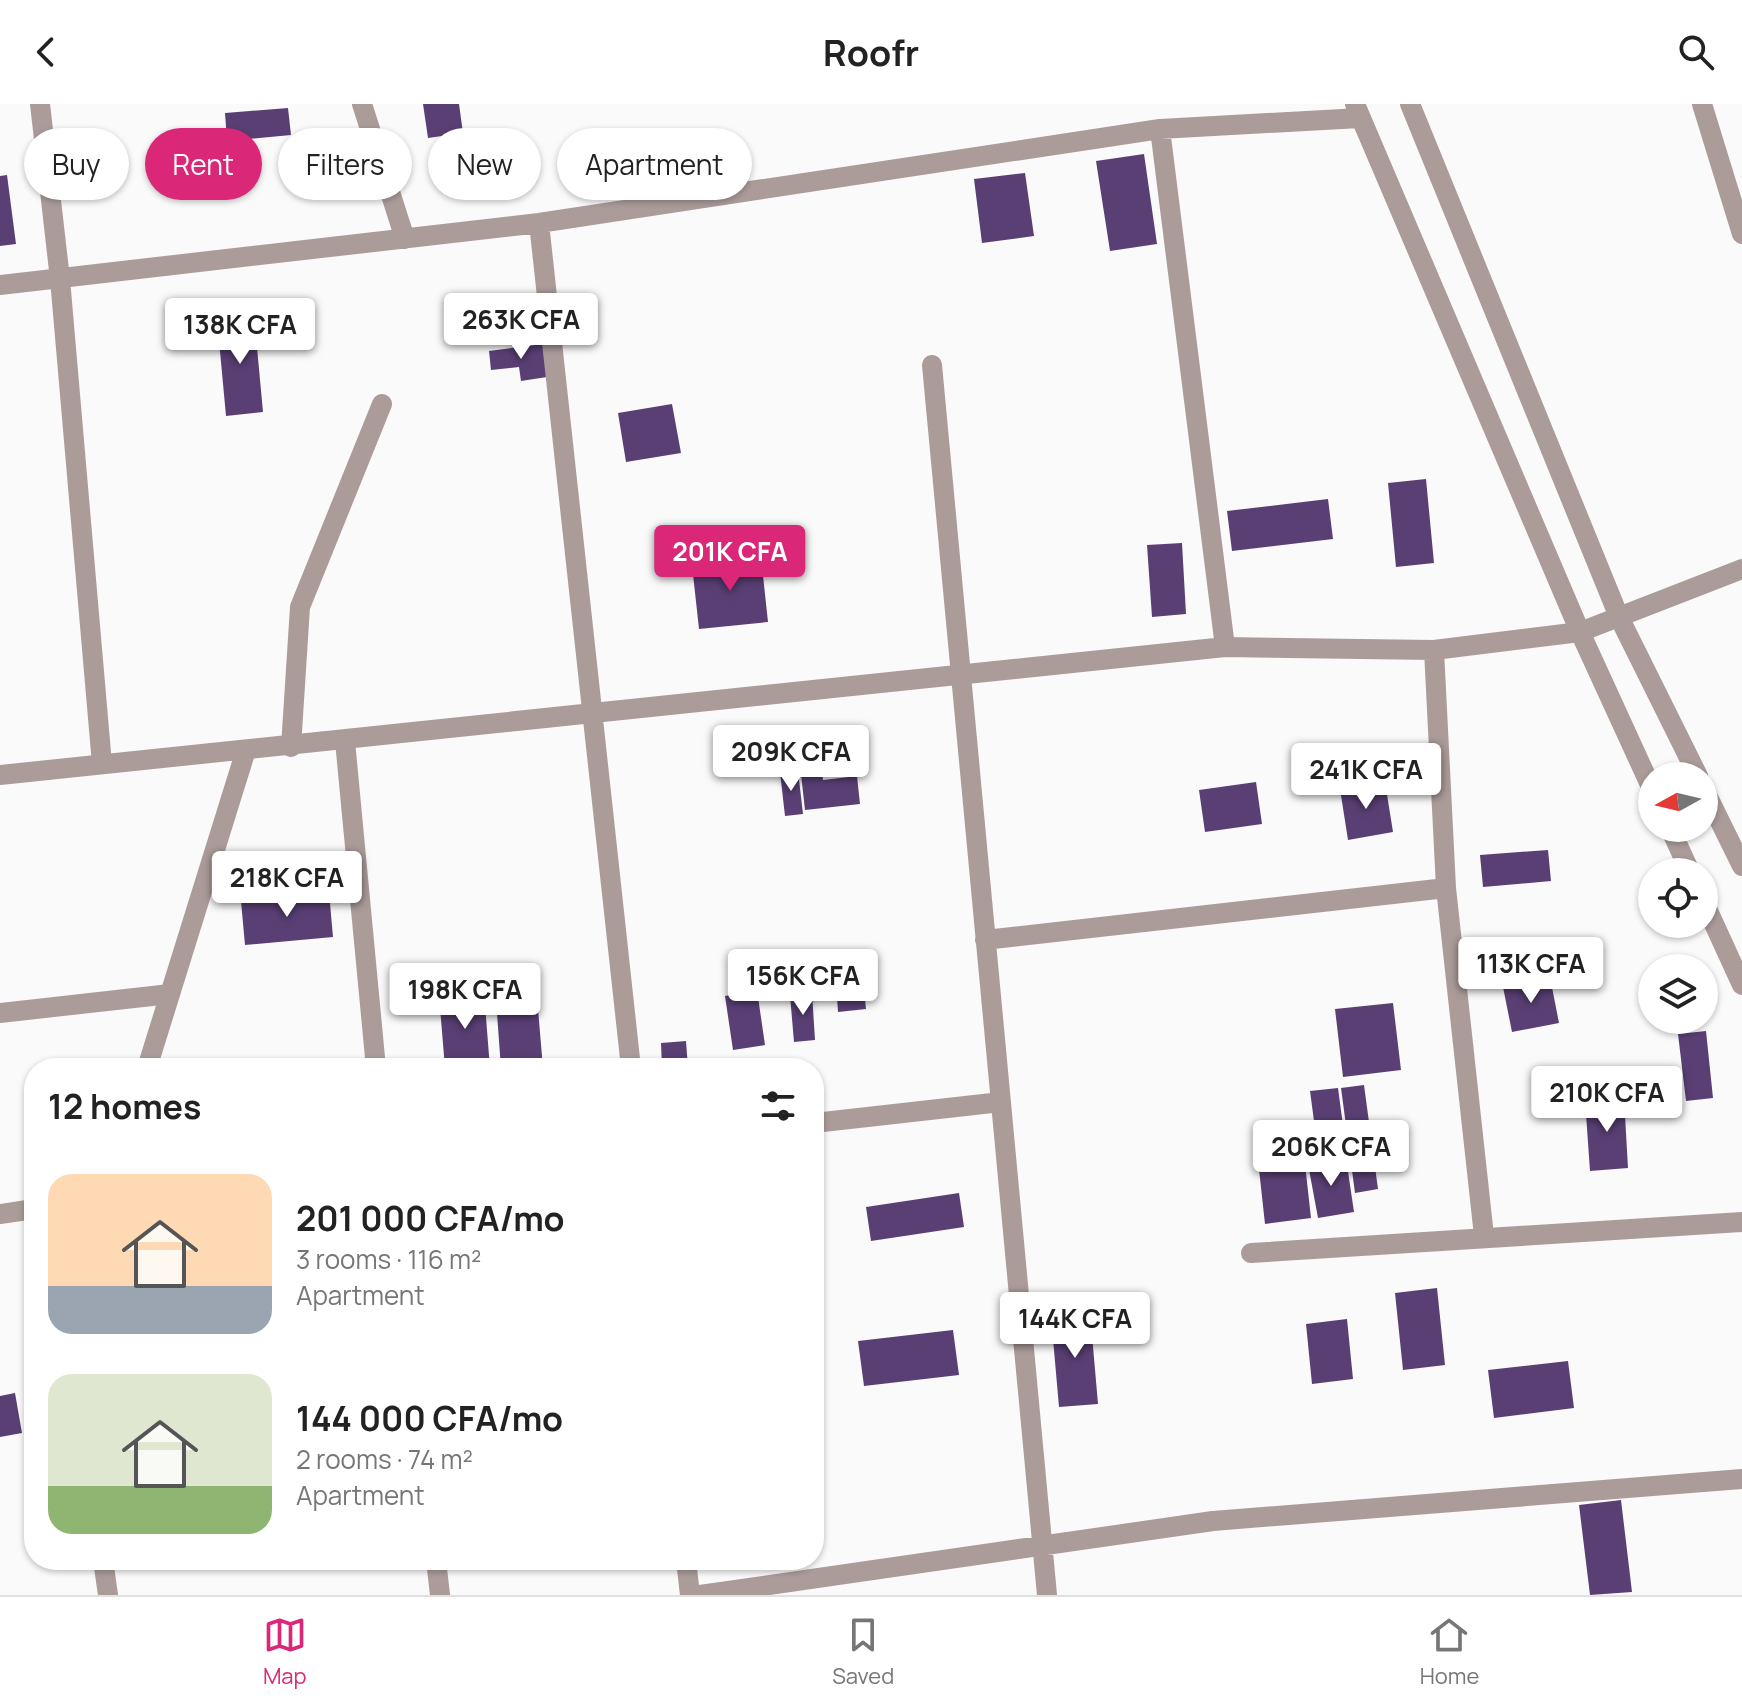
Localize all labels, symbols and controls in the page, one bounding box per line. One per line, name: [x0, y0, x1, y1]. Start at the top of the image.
text: Roofr: [823, 28, 919, 77]
icon: back: [24, 30, 68, 74]
icon: search: [1674, 30, 1718, 74]
chip: Buy: [24, 128, 129, 200]
chip: Rent: [145, 128, 262, 200]
chip: Filters: [278, 128, 412, 200]
chip: New: [428, 128, 541, 200]
chip: Apartment: [557, 128, 752, 200]
pin: 263K CFA: [438, 293, 604, 361]
pin: 138K CFA: [157, 298, 323, 366]
text: 263K CFA: [462, 301, 580, 337]
text: 138K CFA: [183, 306, 297, 342]
pin: 201K CFA: [647, 525, 813, 593]
text: 201K CFA: [672, 533, 788, 569]
pin: 209K CFA: [708, 725, 874, 793]
text: 209K CFA: [731, 733, 851, 769]
pin: 241K CFA: [1283, 743, 1449, 811]
text: 241K CFA: [1309, 751, 1423, 787]
north arrow: [1638, 762, 1718, 842]
map controls: [1638, 762, 1718, 1034]
pin: 218K CFA: [204, 851, 370, 919]
button: locate: [1638, 858, 1718, 938]
text: 218K CFA: [230, 859, 344, 895]
pin: 113K CFA: [1448, 937, 1614, 1005]
text: 113K CFA: [1476, 945, 1586, 981]
pin: 156K CFA: [720, 949, 886, 1017]
button: layers: [1638, 954, 1718, 1034]
text: 156K CFA: [746, 957, 860, 993]
pin: 198K CFA: [382, 963, 548, 1031]
text: 198K CFA: [408, 971, 522, 1007]
pin: 210K CFA: [1524, 1066, 1690, 1134]
text: 210K CFA: [1549, 1074, 1665, 1110]
text: 12 homes: [48, 1083, 201, 1129]
icon: filters: [756, 1084, 800, 1128]
pin: 206K CFA: [1248, 1120, 1414, 1188]
text: 206K CFA: [1271, 1128, 1391, 1164]
text: 201 000 CFA/mo: [296, 1195, 565, 1241]
icon: home: [112, 1206, 208, 1302]
text: 3 rooms · 116 m²: [296, 1241, 482, 1277]
text: Apartment: [296, 1277, 425, 1313]
pin: 144K CFA: [992, 1292, 1158, 1360]
text: 144K CFA: [1018, 1300, 1132, 1336]
text: 144 000 CFA/mo: [296, 1395, 563, 1441]
icon: home: [112, 1406, 208, 1502]
text: 2 rooms · 74 m²: [296, 1441, 473, 1477]
text: Apartment: [296, 1477, 425, 1513]
tab: Map: [263, 1613, 307, 1691]
tab: Saved: [832, 1613, 894, 1691]
tab: Home: [1420, 1613, 1479, 1691]

